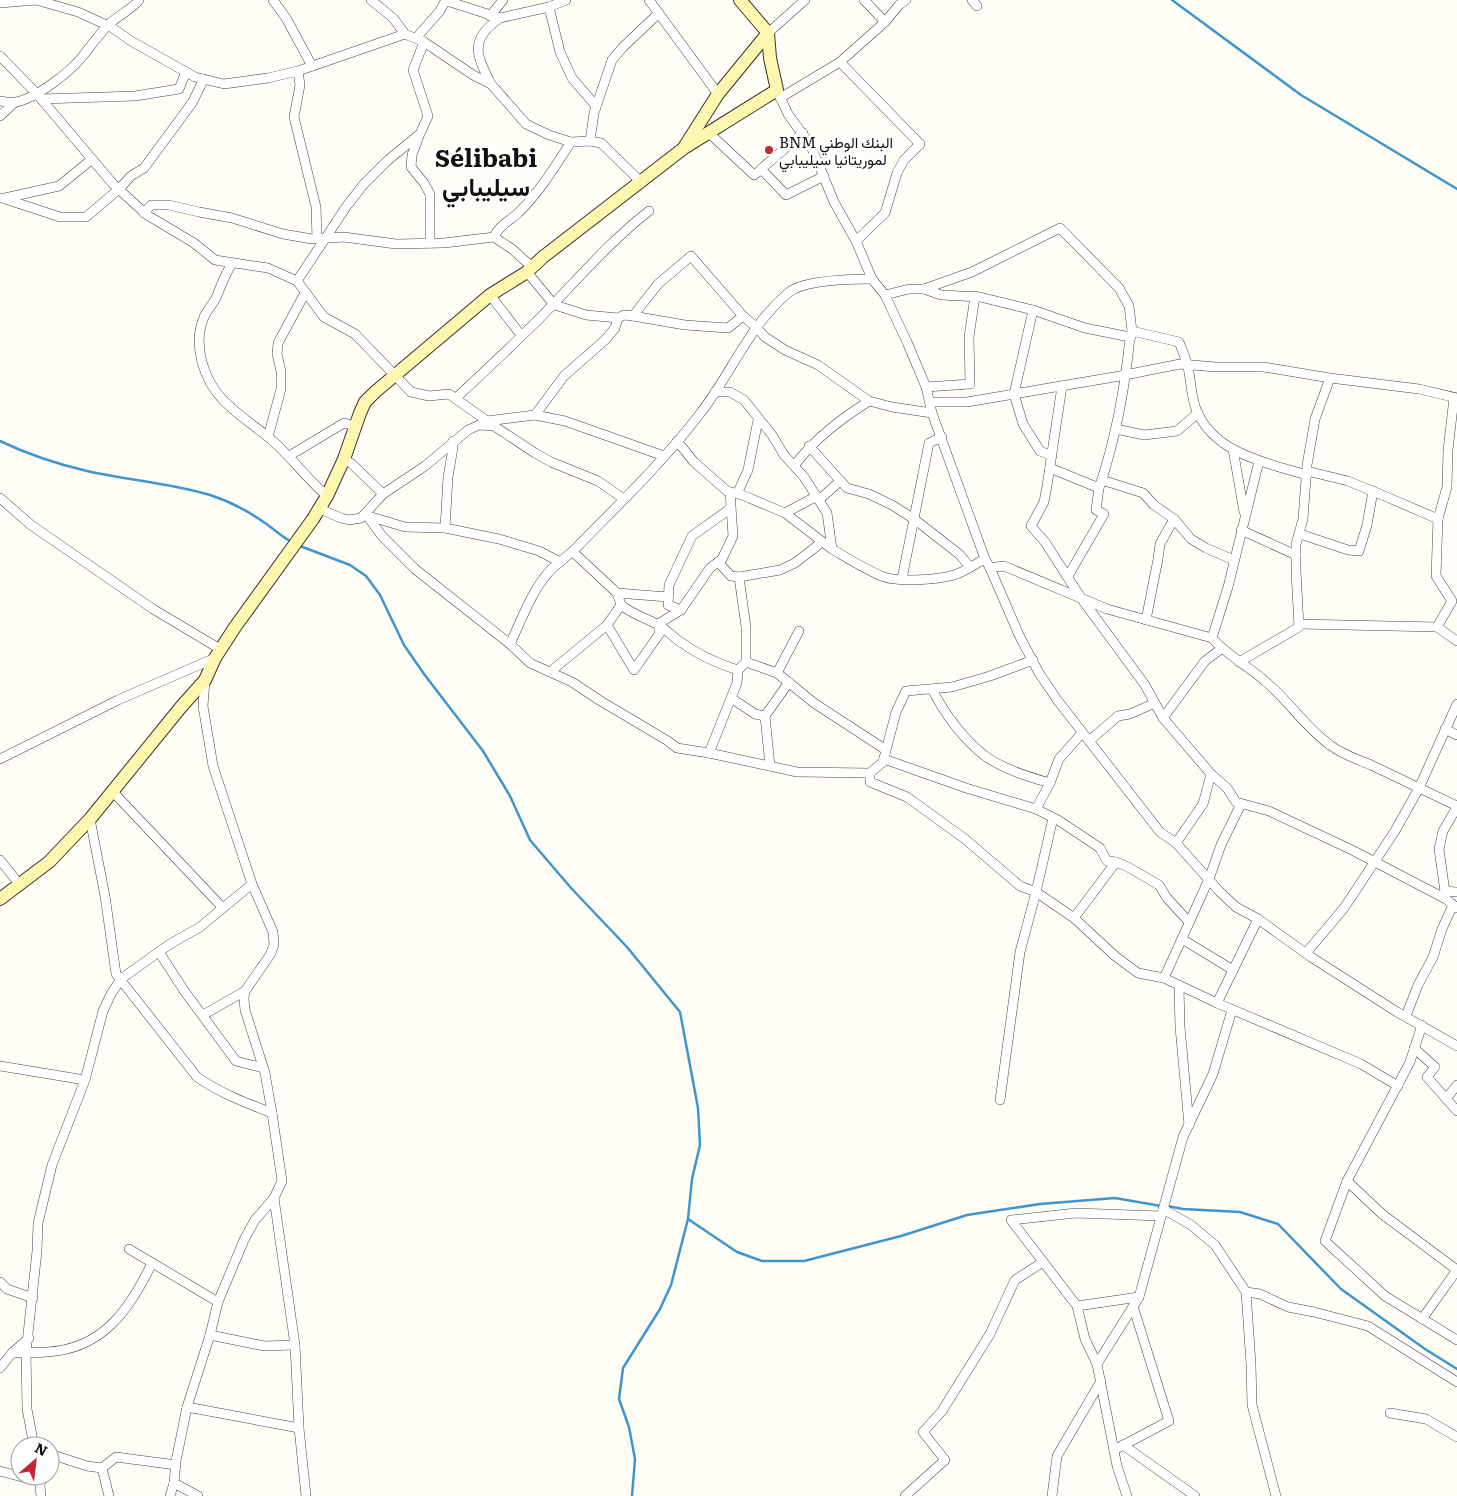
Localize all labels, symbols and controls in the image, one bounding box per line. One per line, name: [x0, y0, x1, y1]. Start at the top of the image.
place label: BNM البنك الوطني لموريتانيا سيليبابي: [779, 130, 893, 173]
district label: Sélibabi سيليبابي: [435, 138, 537, 208]
marker: BNM البنك الوطني لموريتانيا سيليبابي: [763, 144, 775, 156]
north arrow: [10, 1436, 60, 1486]
text: N: [32, 1437, 52, 1460]

